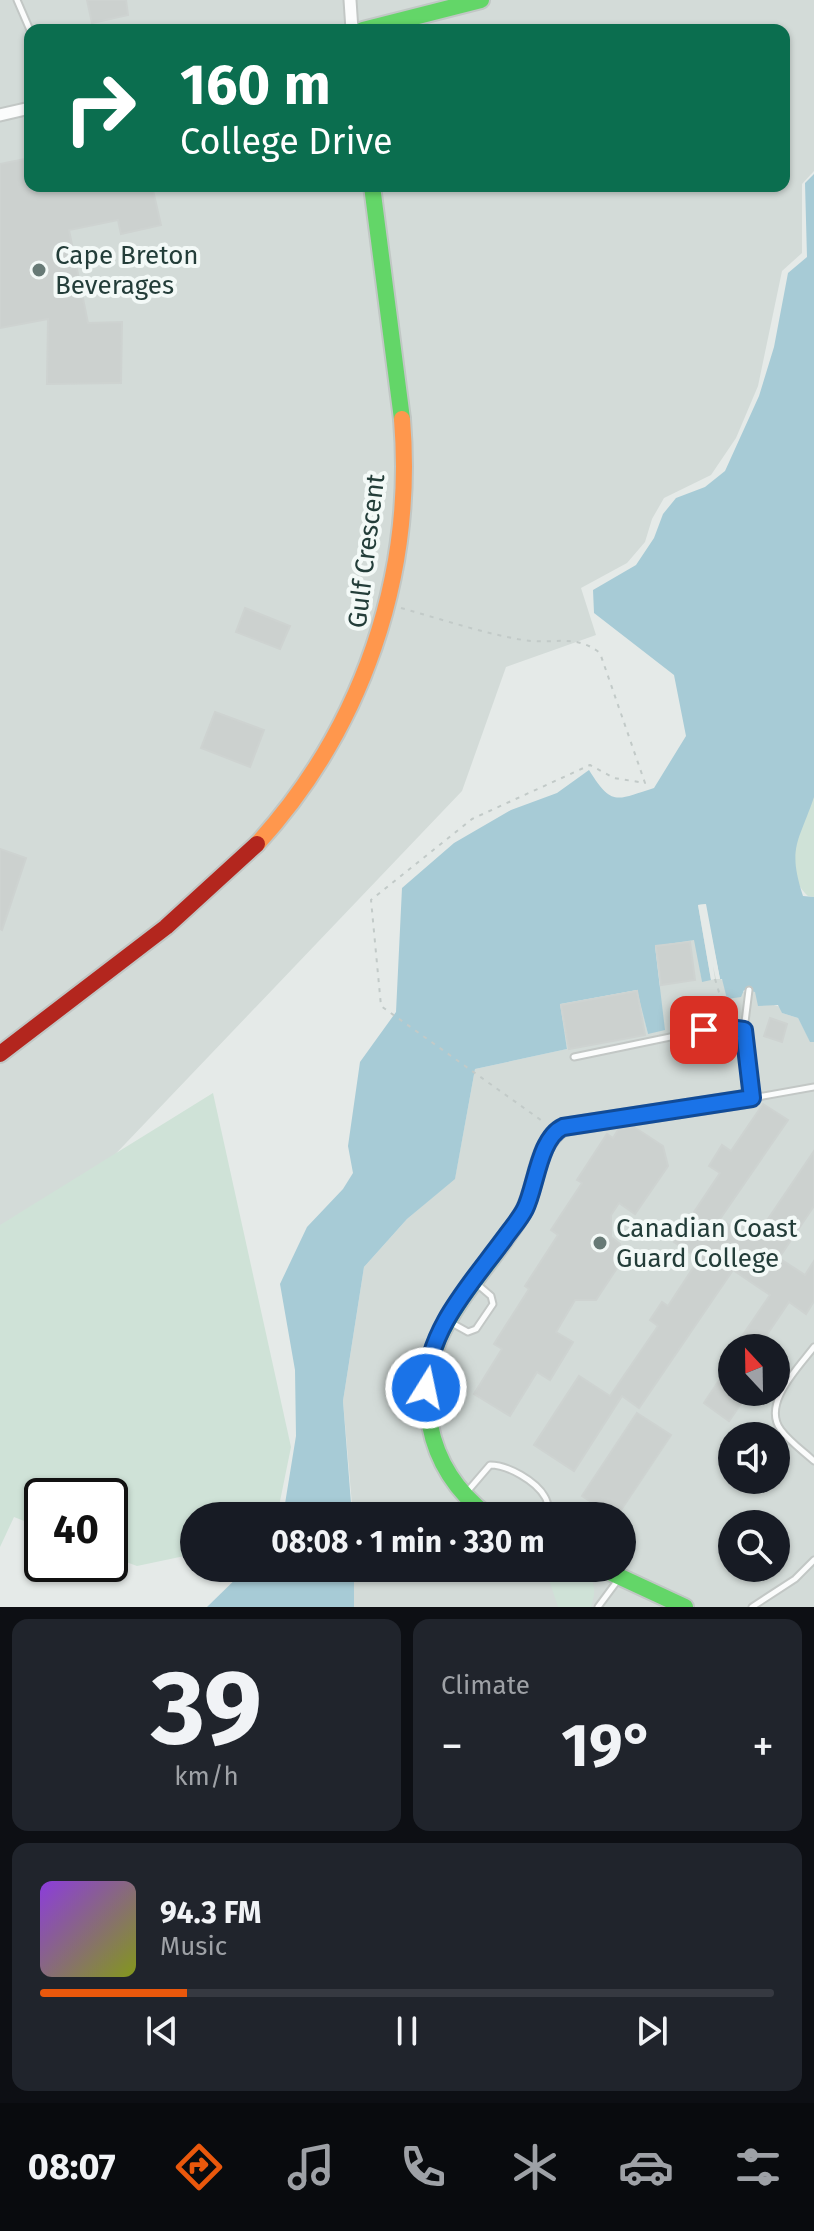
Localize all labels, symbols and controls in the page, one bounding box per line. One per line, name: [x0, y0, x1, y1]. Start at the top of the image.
text: 160 m: [180, 52, 331, 119]
icon: right: [48, 56, 152, 160]
text: College Drive: [180, 120, 393, 164]
place label: Cape Breton Beverages: [55, 240, 199, 301]
marker: Cape Breton Beverages: [30, 261, 48, 279]
street label: Gulf Crescent: [342, 472, 391, 630]
pin: [670, 996, 738, 1064]
icon: arrive: [682, 1008, 726, 1052]
place label: Canadian Coast Guard College: [616, 1213, 798, 1274]
marker: Canadian Coast Guard College: [591, 1234, 609, 1252]
north arrow: [718, 1334, 790, 1406]
map controls: [718, 1334, 790, 1582]
position arrow: [384, 1346, 468, 1430]
button: sound: [718, 1422, 790, 1494]
speed limit sign: 40: [24, 1478, 128, 1582]
button: search: [718, 1510, 790, 1582]
text: 08:08 · 1 min · 330 m: [271, 1524, 545, 1560]
text: 39: [151, 1646, 262, 1771]
text: Climate: [441, 1670, 530, 1701]
text: 19°: [561, 1710, 654, 1782]
text: −: [441, 1720, 463, 1773]
text: +: [752, 1720, 774, 1773]
text: km/h: [174, 1761, 239, 1792]
text: 94.3 FM: [160, 1895, 261, 1931]
text: Music: [160, 1931, 227, 1962]
icon: previous: [140, 2009, 184, 2053]
icon: pause: [385, 2009, 429, 2053]
icon: next: [630, 2009, 674, 2053]
icon: directions: [171, 2139, 227, 2195]
icon: music: [283, 2139, 339, 2195]
icon: phone: [395, 2139, 451, 2195]
icon: climate: [507, 2139, 563, 2195]
icon: car: [618, 2139, 674, 2195]
icon: filters: [730, 2139, 786, 2195]
text: 08:07: [28, 2145, 116, 2189]

